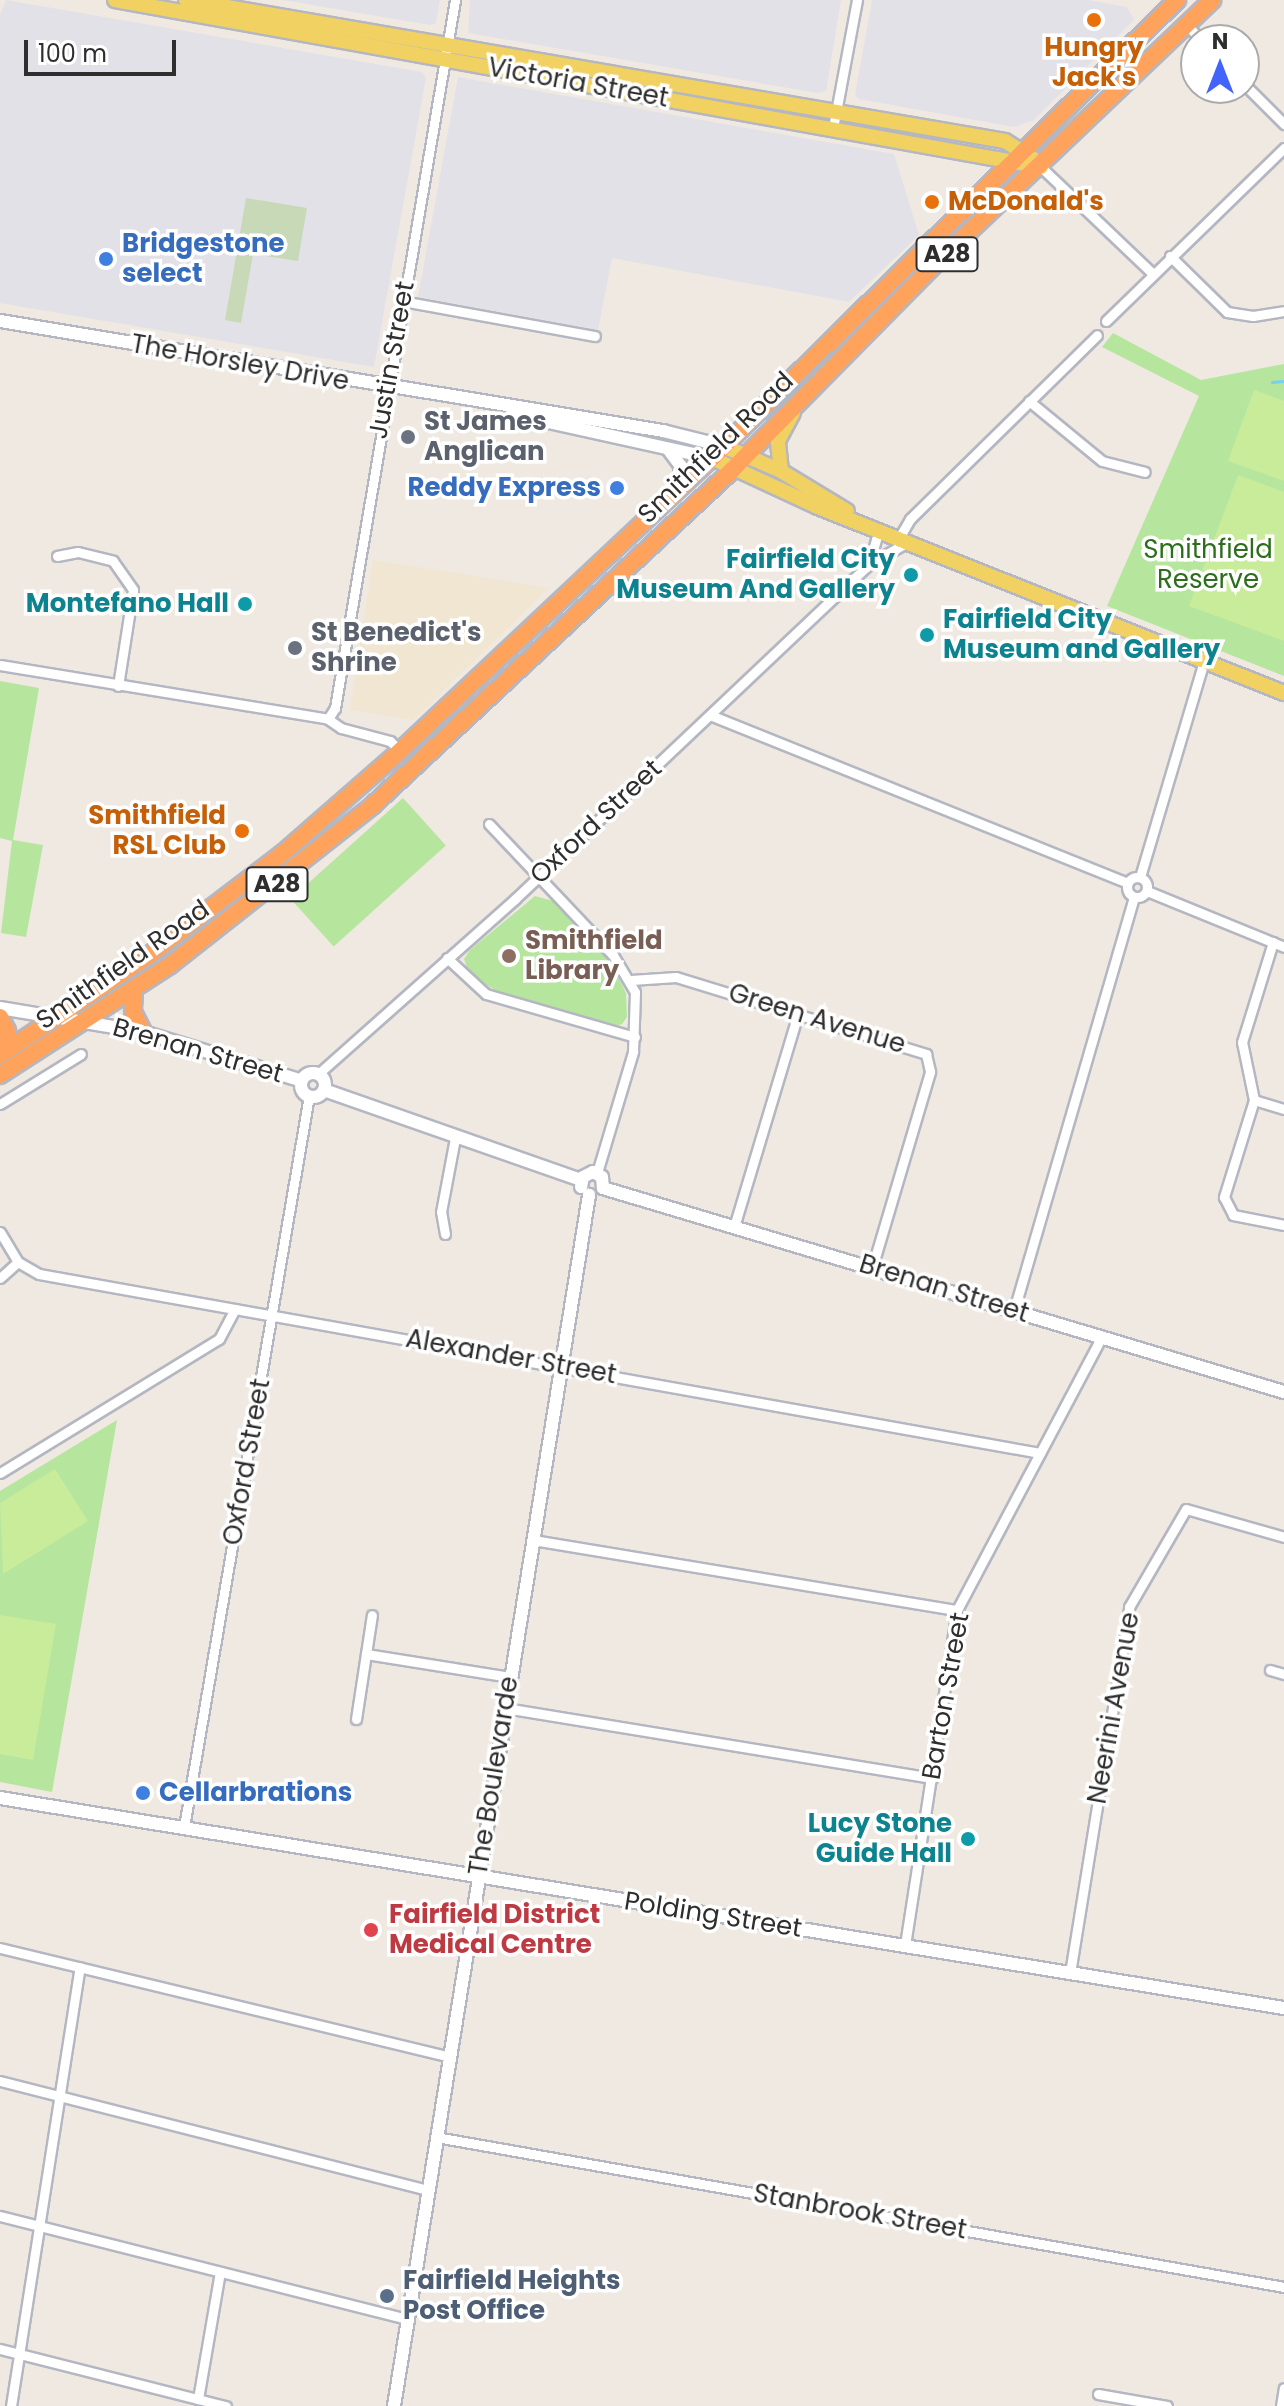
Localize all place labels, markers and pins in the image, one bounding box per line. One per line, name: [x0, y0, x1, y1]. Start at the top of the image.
marker: Hungry Jack's: [1085, 11, 1103, 29]
place label: Hungry Jack's: [1044, 32, 1144, 94]
place label: McDonald's: [948, 186, 1104, 218]
marker: McDonald's: [923, 193, 941, 211]
place label: Bridgestone select: [122, 228, 284, 290]
marker: Bridgestone select: [97, 250, 115, 268]
place label: St James Anglican: [424, 406, 547, 468]
marker: St James Anglican: [399, 428, 417, 446]
place label: Reddy Express: [408, 472, 601, 504]
marker: Reddy Express: [608, 479, 626, 497]
place label: Fairfield City Museum And Gallery: [616, 544, 895, 606]
marker: Fairfield City Museum And Gallery: [902, 566, 920, 584]
place label: Montefano Hall: [26, 588, 229, 620]
marker: Montefano Hall: [236, 595, 254, 613]
place label: Fairfield City Museum and Gallery: [943, 604, 1220, 666]
place label: St Benedict's Shrine: [311, 617, 482, 678]
marker: Fairfield City Museum and Gallery: [918, 626, 936, 644]
marker: St Benedict's Shrine: [286, 639, 304, 657]
place label: Smithfield RSL Club: [88, 800, 226, 862]
marker: Smithfield RSL Club: [233, 822, 251, 840]
place label: Smithfield Library: [525, 925, 663, 986]
marker: Smithfield Library: [500, 947, 518, 965]
place label: Cellarbrations: [159, 1777, 352, 1809]
marker: Cellarbrations: [134, 1784, 152, 1802]
place label: Lucy Stone Guide Hall: [808, 1808, 952, 1870]
marker: Lucy Stone Guide Hall: [959, 1830, 977, 1848]
place label: Fairfield District Medical Centre: [389, 1899, 600, 1960]
marker: Fairfield District Medical Centre: [360, 1919, 382, 1941]
place label: Fairfield Heights Post Office: [403, 2265, 620, 2326]
marker: Fairfield Heights Post Office: [378, 2287, 396, 2305]

